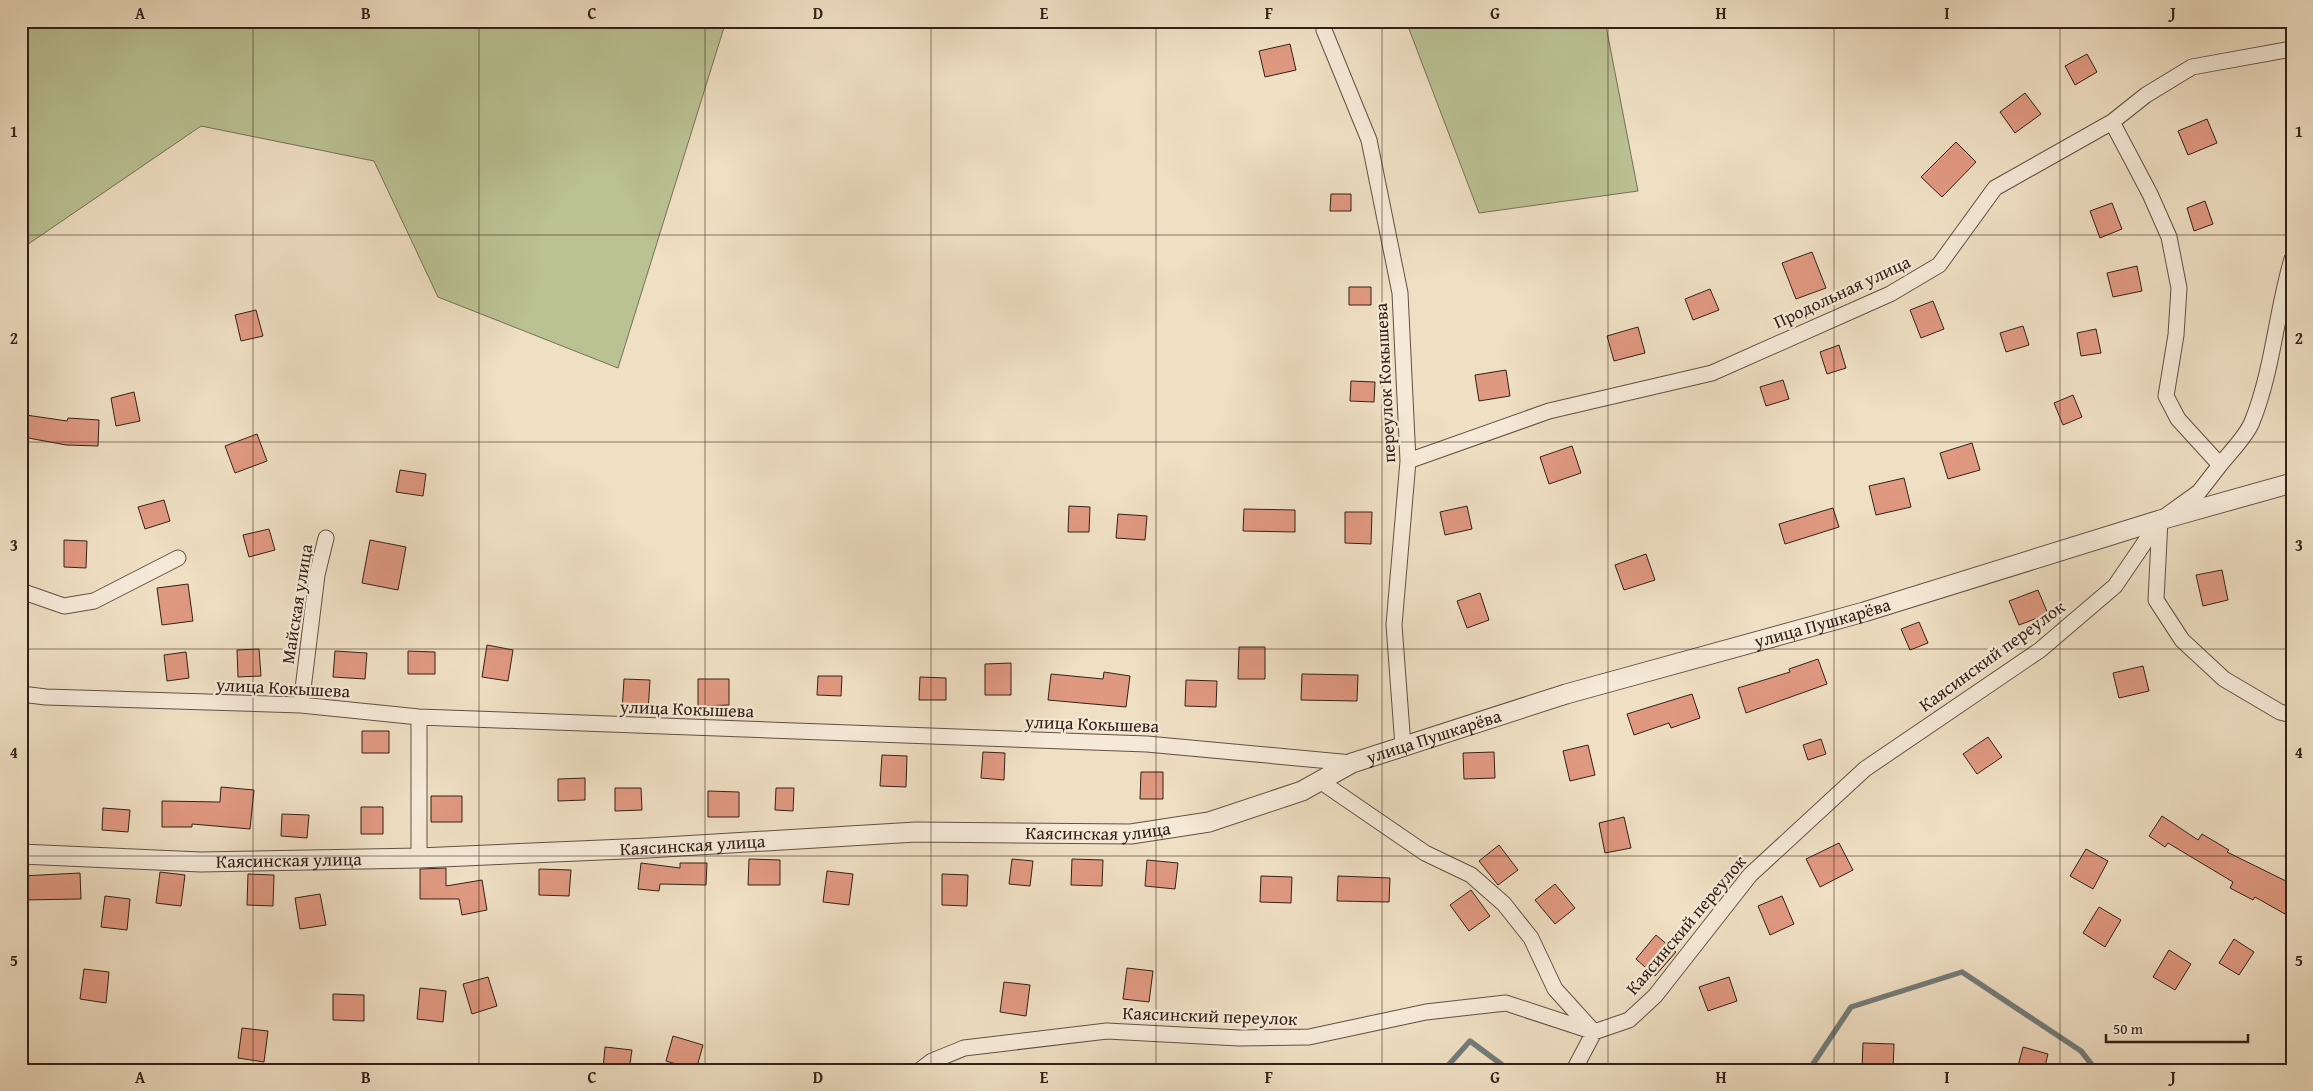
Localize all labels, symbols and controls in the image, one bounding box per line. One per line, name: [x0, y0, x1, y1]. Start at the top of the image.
text: A: [135, 1, 146, 25]
text: B: [361, 1, 371, 25]
text: C: [587, 1, 597, 25]
text: D: [813, 1, 823, 25]
text: E: [1040, 1, 1049, 25]
text: F: [1265, 1, 1273, 25]
text: G: [1490, 1, 1500, 25]
text: H: [1715, 1, 1727, 25]
text: I: [1944, 1, 1950, 25]
text: J: [2167, 1, 2176, 25]
text: 1: [10, 119, 18, 143]
text: 1: [2295, 119, 2303, 143]
street label: Продольная улица: [1769, 248, 1915, 335]
street label: переулок Кокышева: [1367, 302, 1402, 464]
text: 2: [10, 326, 18, 350]
text: 2: [2295, 326, 2303, 350]
text: 3: [10, 533, 18, 557]
text: 3: [2295, 533, 2303, 557]
street label: Майская улица: [274, 542, 319, 666]
street label: улица Пушкарёва: [1750, 590, 1894, 655]
street label: Каясинский переулок: [1913, 593, 2071, 718]
street label: улица Кокышева: [214, 670, 351, 705]
street label: улица Кокышева: [618, 693, 755, 724]
street label: улица Пушкарёва: [1362, 702, 1505, 771]
street label: улица Кокышева: [1023, 708, 1160, 739]
text: 4: [10, 740, 18, 764]
text: 4: [2295, 740, 2303, 764]
street label: Каясинская улица: [1025, 814, 1173, 847]
street label: Каясинская улица: [619, 827, 766, 862]
street label: Каясинская улица: [216, 845, 362, 875]
street label: Каясинский переулок: [1619, 848, 1753, 1000]
text: 5: [10, 948, 18, 972]
text: 5: [2295, 948, 2303, 972]
street label: Каясинский переулок: [1122, 999, 1299, 1032]
scale bar: [2106, 1011, 2248, 1043]
text: 50 m: [2113, 1018, 2144, 1039]
text: A: [135, 1065, 146, 1089]
text: B: [361, 1065, 371, 1089]
text: C: [587, 1065, 597, 1089]
text: D: [813, 1065, 823, 1089]
text: E: [1040, 1065, 1049, 1089]
text: F: [1265, 1065, 1273, 1089]
text: G: [1490, 1065, 1500, 1089]
text: H: [1715, 1065, 1727, 1089]
text: I: [1944, 1065, 1950, 1089]
text: J: [2167, 1065, 2176, 1089]

